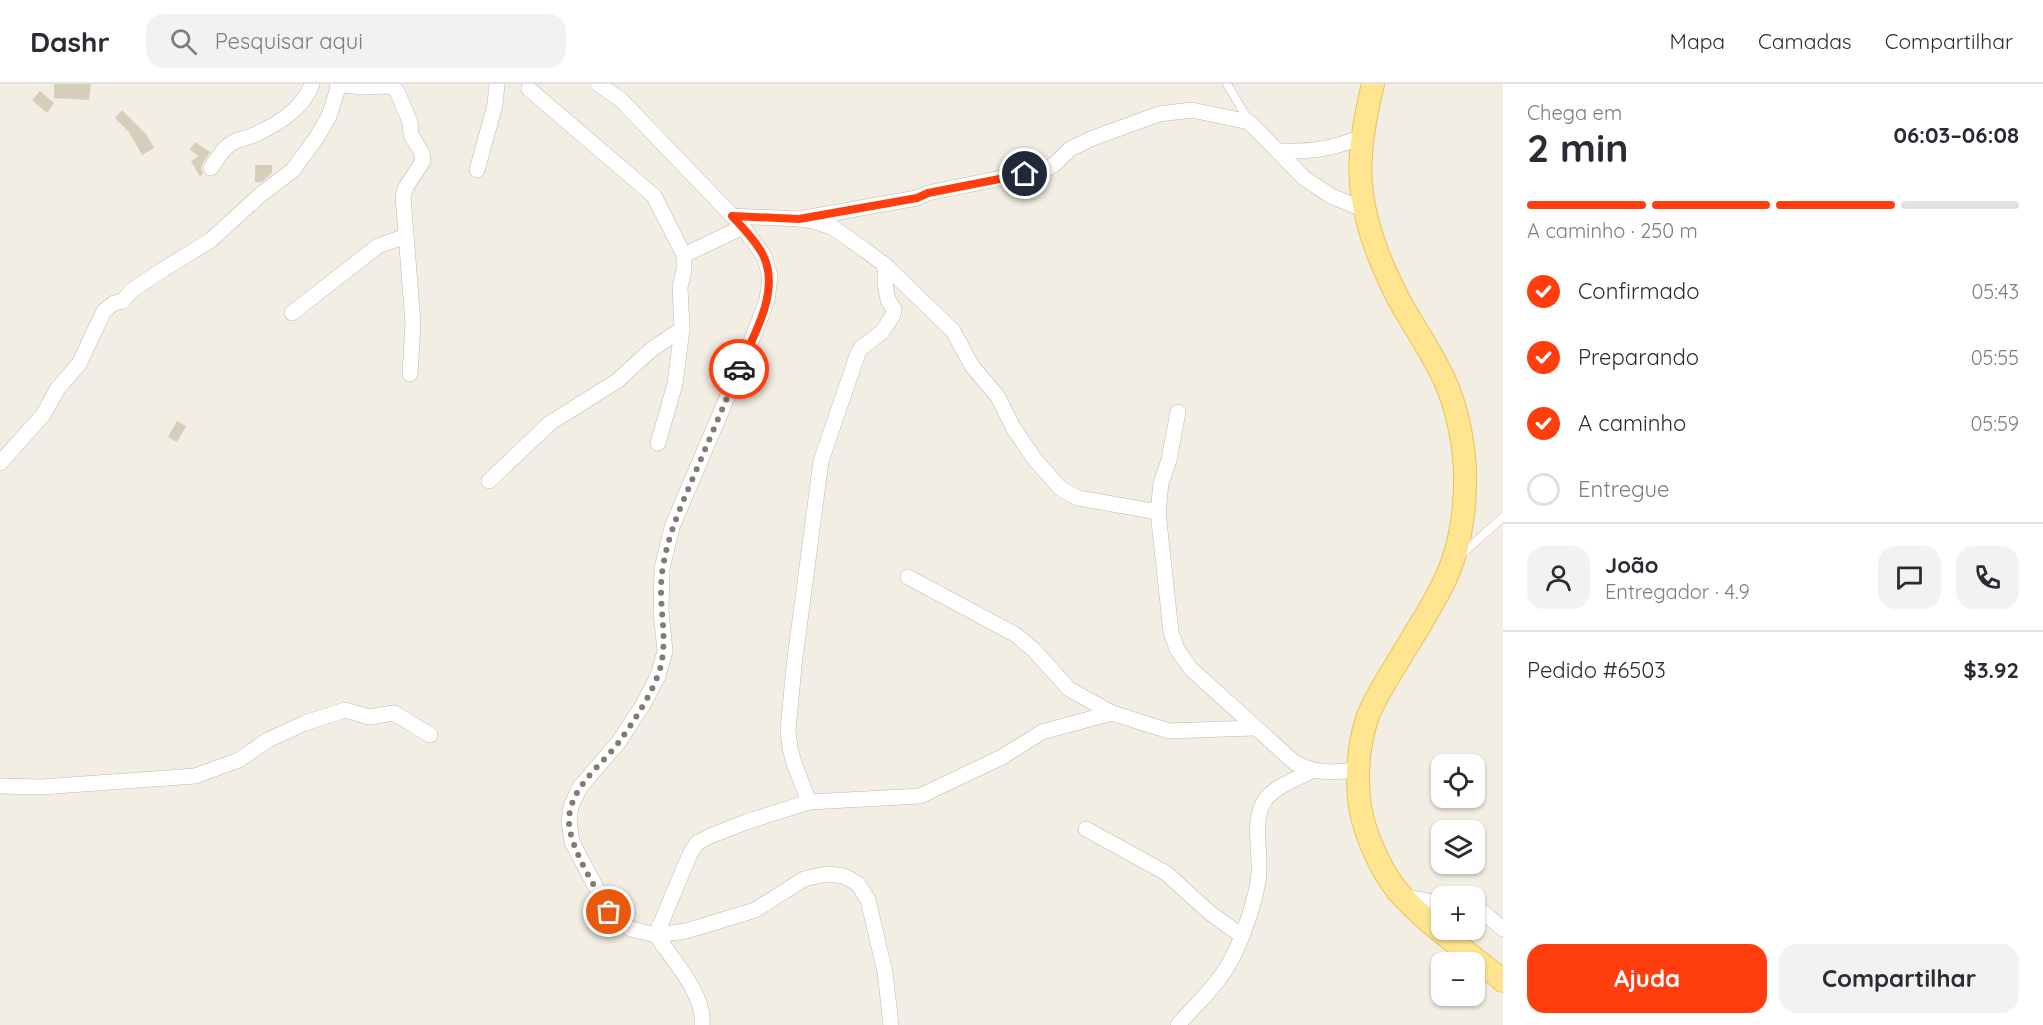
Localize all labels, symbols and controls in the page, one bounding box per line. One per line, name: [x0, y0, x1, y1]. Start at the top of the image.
search box: [146, 14, 566, 68]
text: Dashr: [30, 24, 110, 59]
icon: search: [167, 25, 200, 58]
text: Pesquisar aqui: [215, 27, 363, 55]
text: Mapa: [1670, 28, 1725, 54]
text: Camadas: [1758, 28, 1852, 54]
text: Compartilhar: [1885, 28, 2013, 54]
text: Chega em: [1527, 100, 1622, 125]
text: 06:03–06:08: [1893, 121, 2019, 149]
text: 2 min: [1527, 123, 1629, 172]
pin: [999, 148, 1050, 199]
icon: home: [1008, 157, 1041, 190]
text: A caminho · 250 m: [1527, 218, 1698, 243]
icon: check: [1527, 275, 1560, 308]
text: Confirmado: [1578, 277, 1699, 305]
text: 05:43: [1971, 279, 2019, 304]
courier: [709, 339, 769, 399]
icon: check: [1527, 341, 1560, 374]
text: Preparando: [1578, 343, 1699, 371]
text: 05:55: [1971, 345, 2019, 370]
icon: car: [723, 353, 756, 386]
icon: check: [1527, 407, 1560, 440]
text: A caminho: [1578, 409, 1686, 437]
text: 05:59: [1970, 411, 2019, 436]
text: Entregue: [1578, 475, 1669, 503]
button: person: [1527, 546, 1590, 609]
button: chat: [1878, 546, 1941, 609]
button: phone: [1956, 546, 2019, 609]
text: João: [1605, 551, 1658, 579]
text: Entregador · 4.9: [1605, 579, 1750, 604]
text: Pedido #6503: [1527, 656, 1666, 684]
text: $3.92: [1964, 656, 2019, 684]
map controls: [1431, 754, 1485, 1006]
button: locate: [1431, 754, 1485, 808]
button: layers: [1431, 820, 1485, 874]
pin: [583, 886, 634, 937]
button: +: [1431, 886, 1485, 940]
icon: bag: [592, 895, 625, 928]
button: Ajuda: [1527, 944, 1767, 1013]
button: Compartilhar: [1779, 944, 2019, 1013]
button: −: [1431, 952, 1485, 1006]

